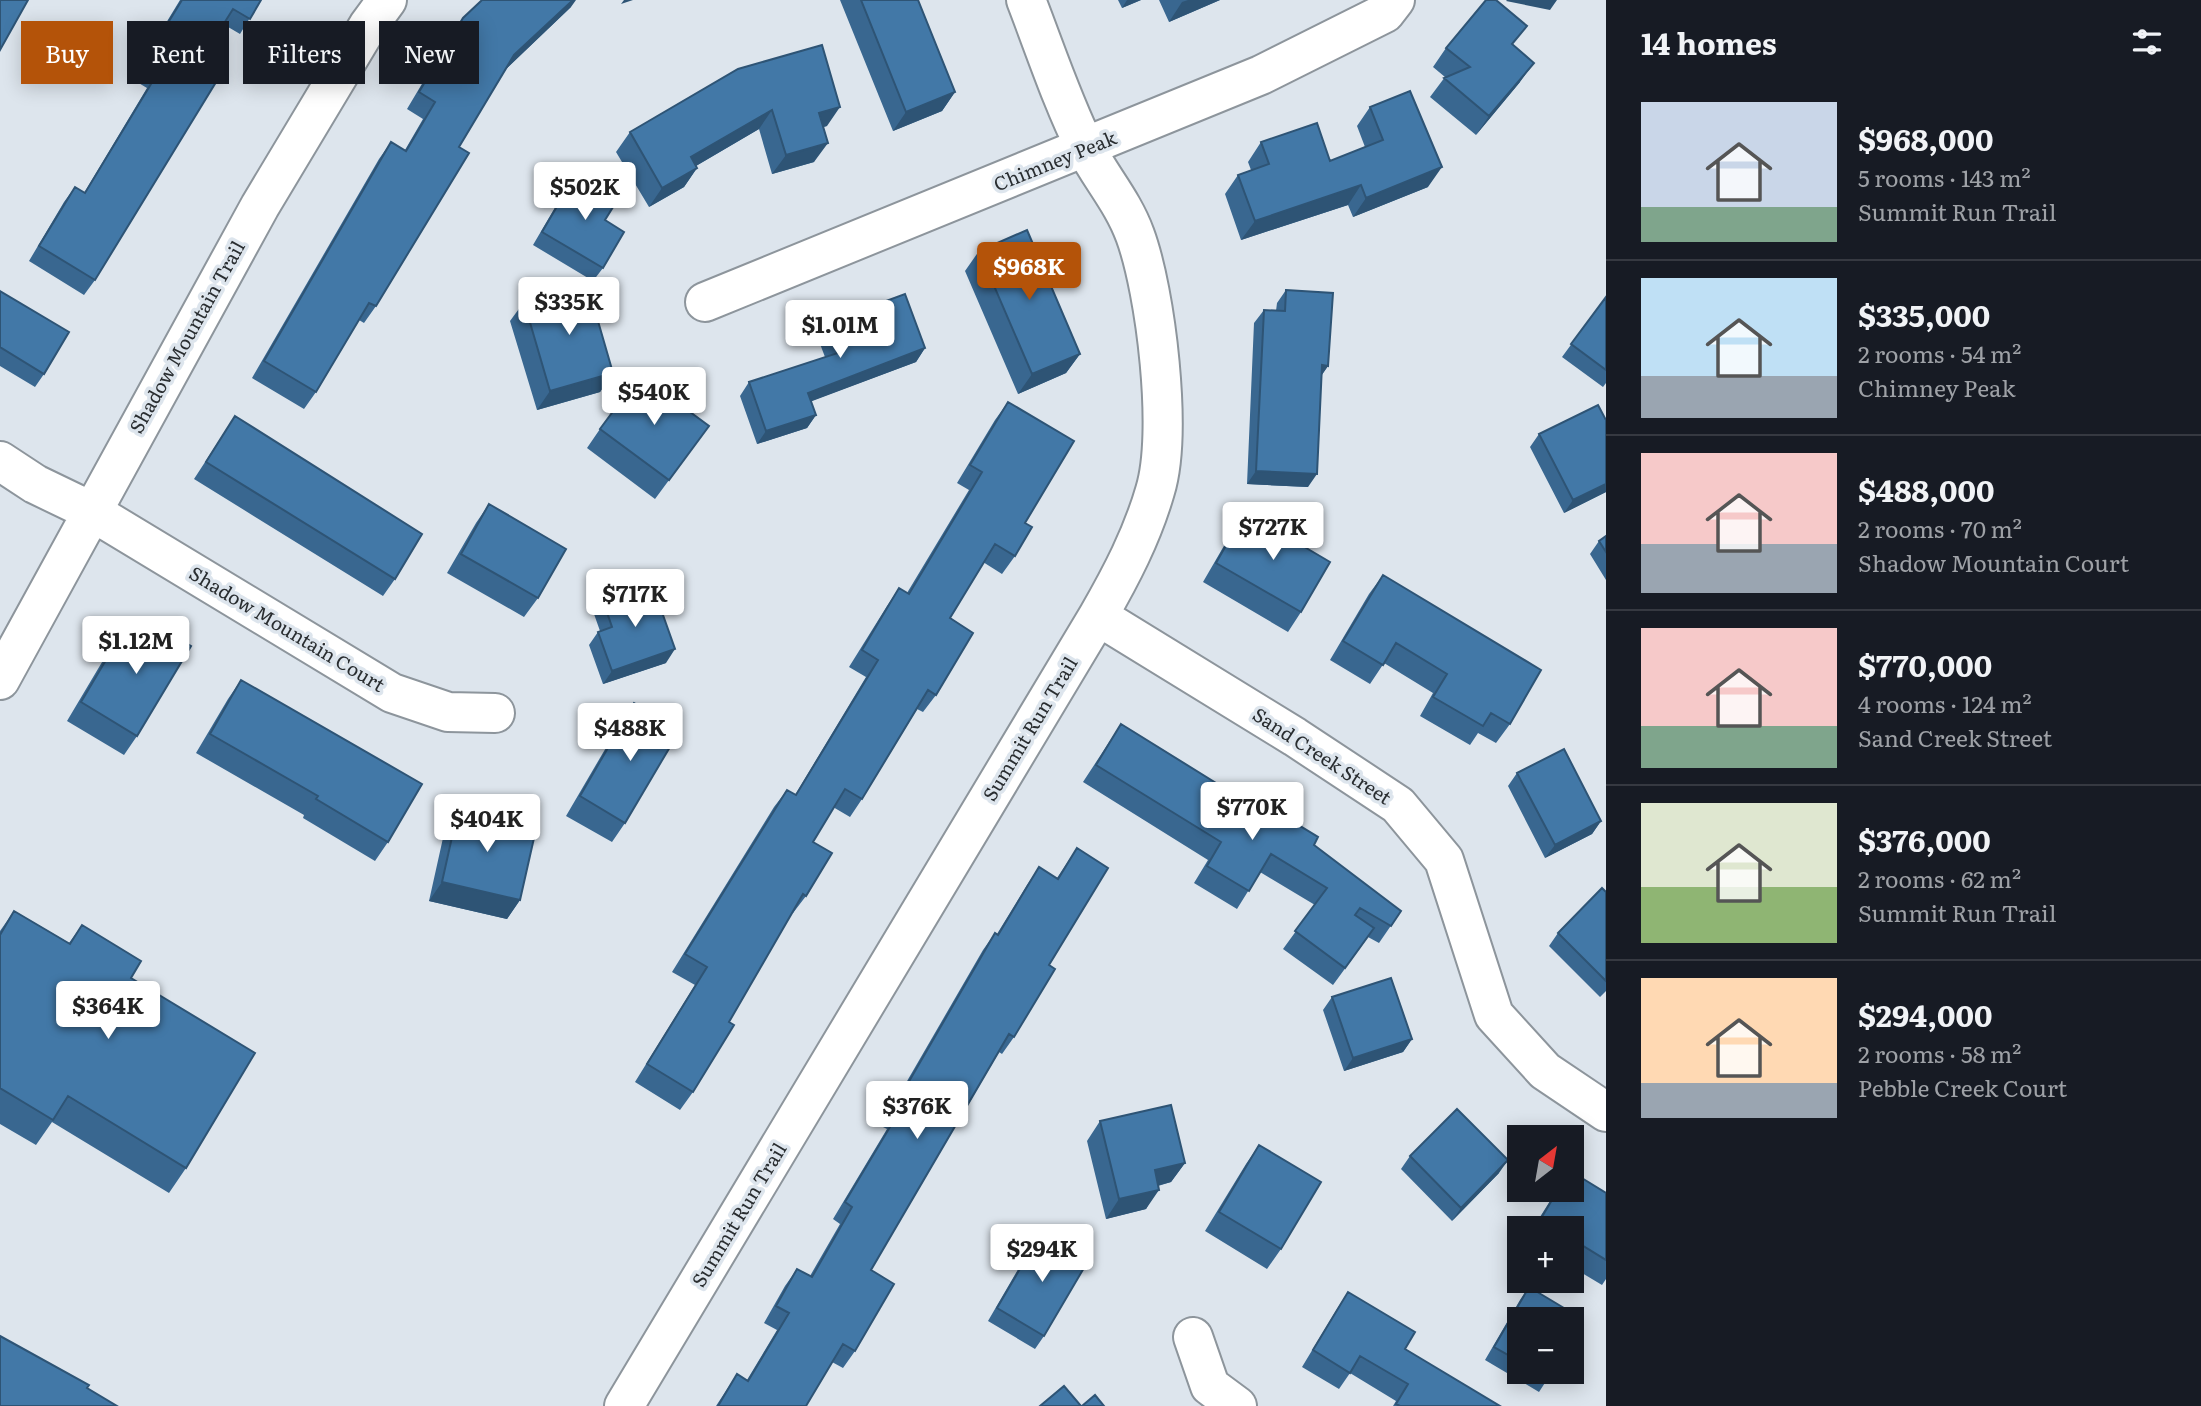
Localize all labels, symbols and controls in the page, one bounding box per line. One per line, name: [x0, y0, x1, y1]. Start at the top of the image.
text: 14 homes: [1641, 20, 1777, 64]
chip: Buy: [21, 21, 113, 84]
chip: Rent: [127, 21, 229, 84]
chip: Filters: [243, 21, 365, 84]
chip: New: [379, 21, 479, 84]
icon: filters: [2128, 23, 2166, 61]
text: $968,000: [1858, 116, 1994, 160]
street label: Chimney Peak: [989, 123, 1121, 197]
icon: home: [1697, 130, 1781, 214]
text: 5 rooms · 143 m²: [1858, 160, 2031, 194]
pin: $502K: [536, 162, 634, 222]
text: $502K: [550, 168, 620, 202]
text: Summit Run Trail: [1858, 194, 2056, 228]
street label: Shadow Mountain Trail: [121, 235, 251, 438]
pin: $968K: [980, 243, 1078, 302]
text: $968K: [993, 248, 1065, 282]
pin: $335K: [520, 278, 618, 337]
text: $335K: [534, 283, 604, 317]
text: $335,000: [1858, 292, 1990, 336]
pin: $1.01M: [783, 300, 897, 360]
text: $1.01M: [801, 306, 879, 340]
icon: home: [1697, 306, 1781, 390]
text: 2 rooms · 54 m²: [1858, 336, 2021, 370]
pin: $540K: [605, 368, 703, 427]
text: Chimney Peak: [1858, 370, 2016, 404]
text: $540K: [618, 373, 690, 407]
text: $488,000: [1858, 467, 1995, 511]
icon: home: [1697, 481, 1781, 565]
pin: $727K: [1224, 503, 1322, 562]
text: $727K: [1239, 508, 1308, 542]
text: 2 rooms · 70 m²: [1858, 511, 2022, 545]
text: Shadow Mountain Court: [1858, 545, 2129, 579]
street label: Shadow Mountain Court: [184, 559, 391, 698]
pin: $717K: [586, 570, 684, 629]
text: $717K: [602, 575, 668, 609]
pin: $1.12M: [79, 616, 193, 676]
text: $1.12M: [98, 622, 174, 656]
text: $770,000: [1858, 642, 1992, 686]
street label: Summit Run Trail: [975, 651, 1083, 806]
icon: home: [1697, 656, 1781, 740]
text: 4 rooms · 124 m²: [1858, 686, 2032, 720]
street label: Sand Creek Street: [1248, 700, 1398, 811]
pin: $488K: [581, 704, 679, 763]
text: $488K: [594, 709, 666, 743]
text: Sand Creek Street: [1858, 720, 2052, 754]
pin: $770K: [1203, 782, 1301, 842]
text: $770K: [1217, 788, 1287, 822]
pin: $404K: [438, 794, 536, 854]
text: $404K: [450, 800, 524, 834]
text: $376,000: [1858, 817, 1991, 861]
icon: home: [1697, 831, 1781, 915]
text: 2 rooms · 62 m²: [1858, 861, 2021, 895]
text: Summit Run Trail: [1858, 895, 2056, 929]
pin: $364K: [59, 982, 157, 1041]
text: $364K: [72, 987, 144, 1021]
text: $294,000: [1858, 992, 1992, 1036]
icon: home: [1697, 1006, 1781, 1090]
text: 2 rooms · 58 m²: [1858, 1036, 2021, 1070]
text: Pebble Creek Court: [1858, 1070, 2067, 1104]
pin: $376K: [868, 1082, 966, 1141]
text: $376K: [882, 1087, 952, 1121]
north arrow: [1507, 1125, 1584, 1202]
map controls: [1507, 1125, 1584, 1384]
street label: Summit Run Trail: [684, 1137, 792, 1292]
button: +: [1507, 1216, 1584, 1293]
pin: $294K: [993, 1224, 1091, 1284]
text: $294K: [1006, 1230, 1078, 1264]
button: −: [1507, 1307, 1584, 1384]

